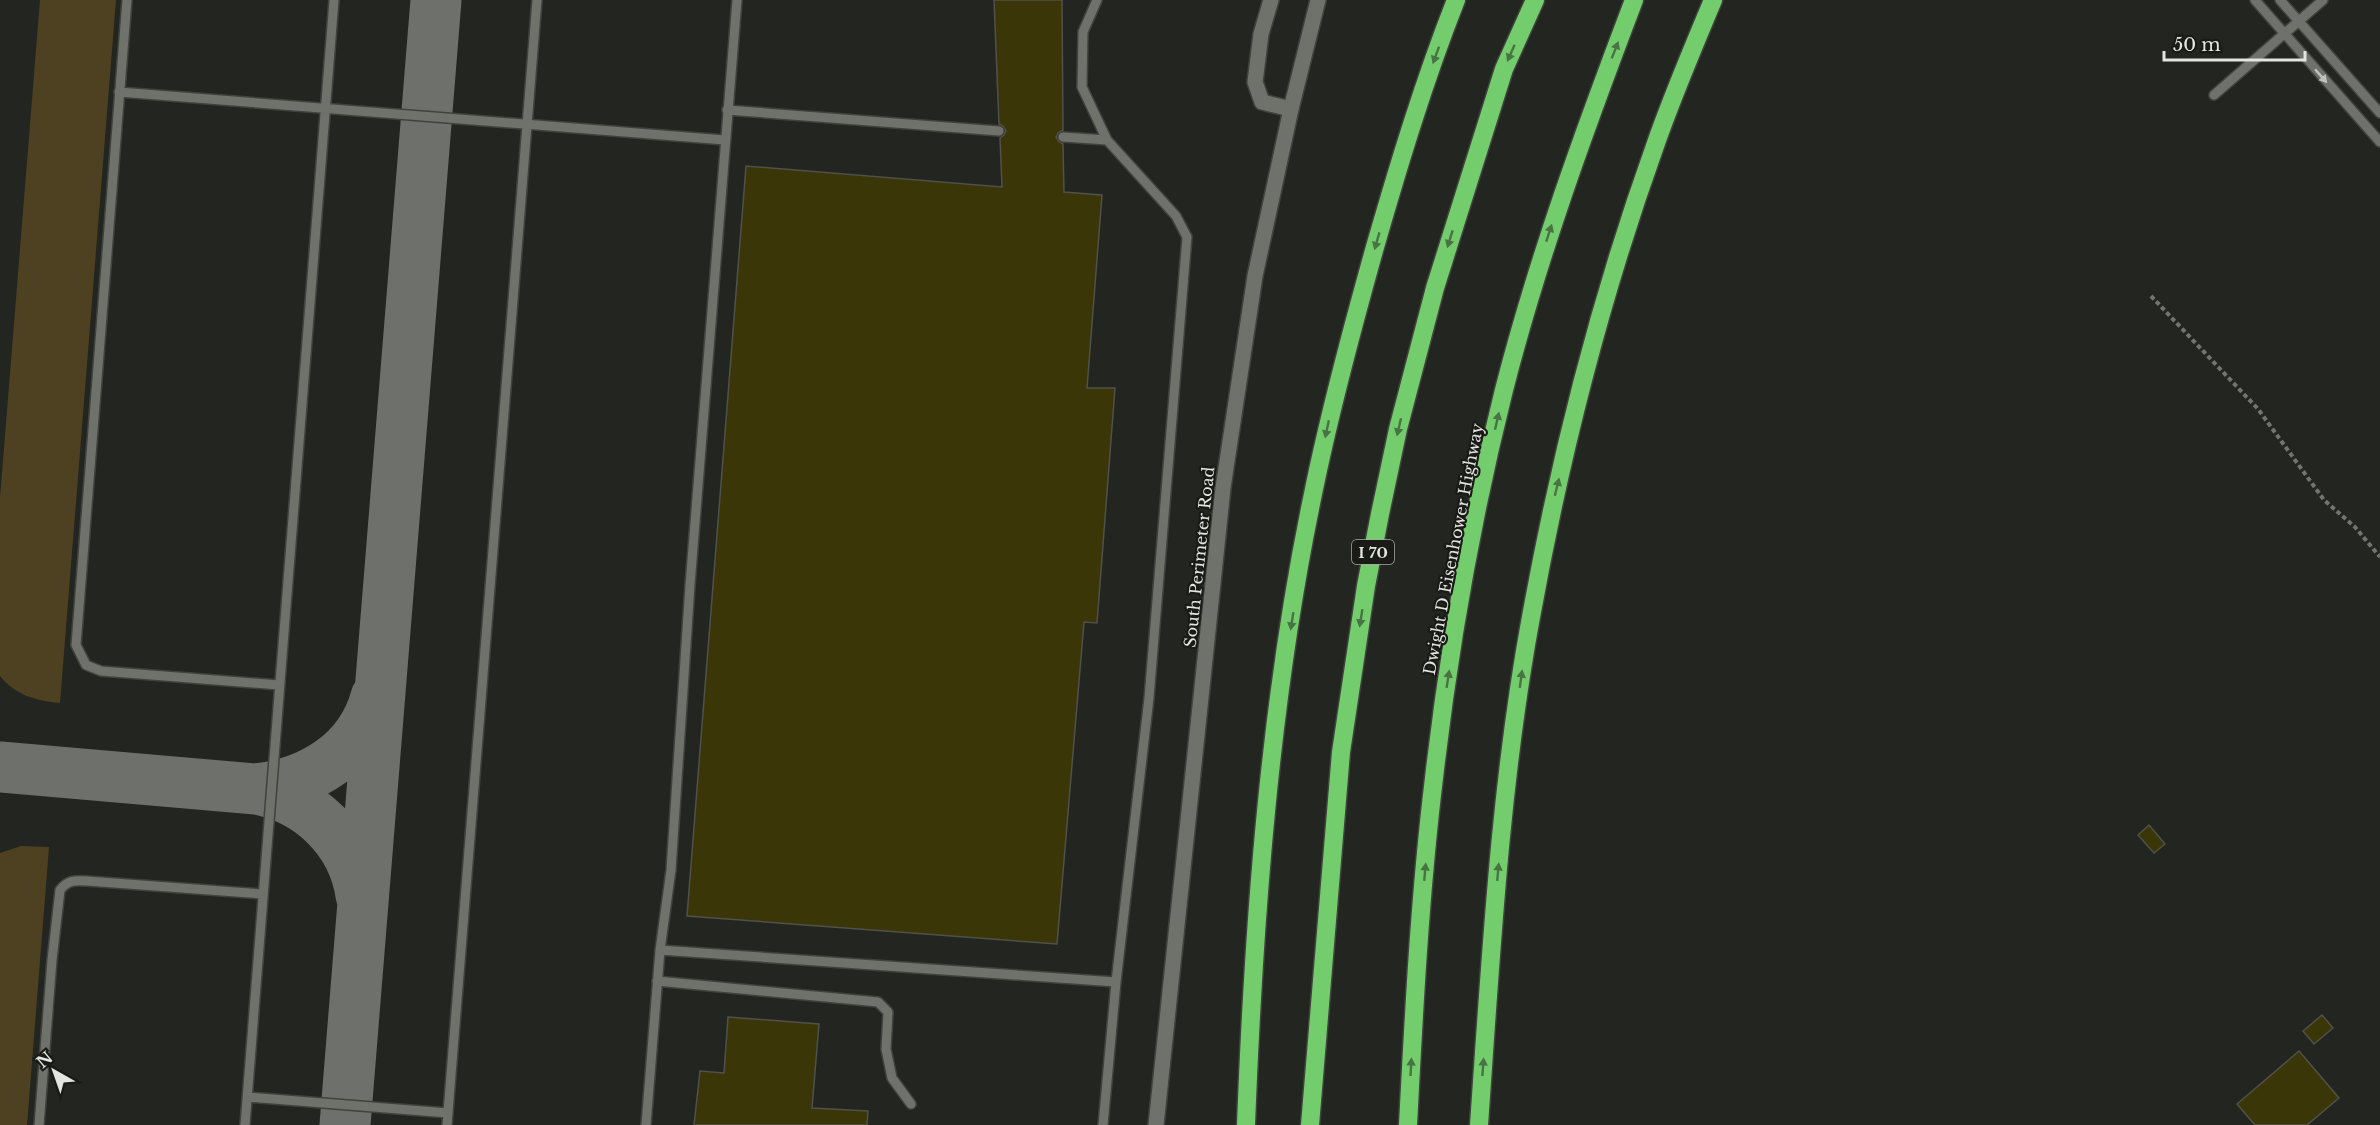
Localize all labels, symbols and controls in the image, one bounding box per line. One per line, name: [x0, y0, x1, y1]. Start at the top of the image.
scale bar: [2164, 24, 2305, 62]
text: 50 m: [2173, 34, 2221, 56]
one-way arrow: [1610, 40, 1620, 58]
one-way arrow: [1506, 45, 1516, 63]
one-way arrow: [1430, 46, 1440, 64]
one-way arrow: [2314, 68, 2328, 83]
one-way arrow: [1545, 224, 1555, 242]
one-way arrow: [1445, 230, 1454, 248]
one-way arrow: [1372, 232, 1381, 250]
one-way arrow: [1493, 412, 1503, 430]
one-way arrow: [1393, 418, 1403, 436]
one-way arrow: [1322, 420, 1331, 439]
street label: Dwight D Eisenhower Highway: [1419, 421, 1487, 677]
street label: South Perimeter Road: [1180, 465, 1218, 648]
one-way arrow: [1553, 478, 1563, 496]
road number: I 70: [1352, 540, 1394, 564]
one-way arrow: [1357, 609, 1366, 628]
one-way arrow: [1287, 612, 1296, 631]
one-way arrow: [1443, 669, 1452, 688]
one-way arrow: [1516, 669, 1526, 688]
one-way arrow: [1420, 863, 1430, 882]
one-way arrow: [1493, 863, 1503, 882]
north arrow: [24, 1041, 84, 1101]
text: N: [32, 1047, 57, 1072]
one-way arrow: [1406, 1057, 1416, 1076]
one-way arrow: [1478, 1057, 1488, 1076]

